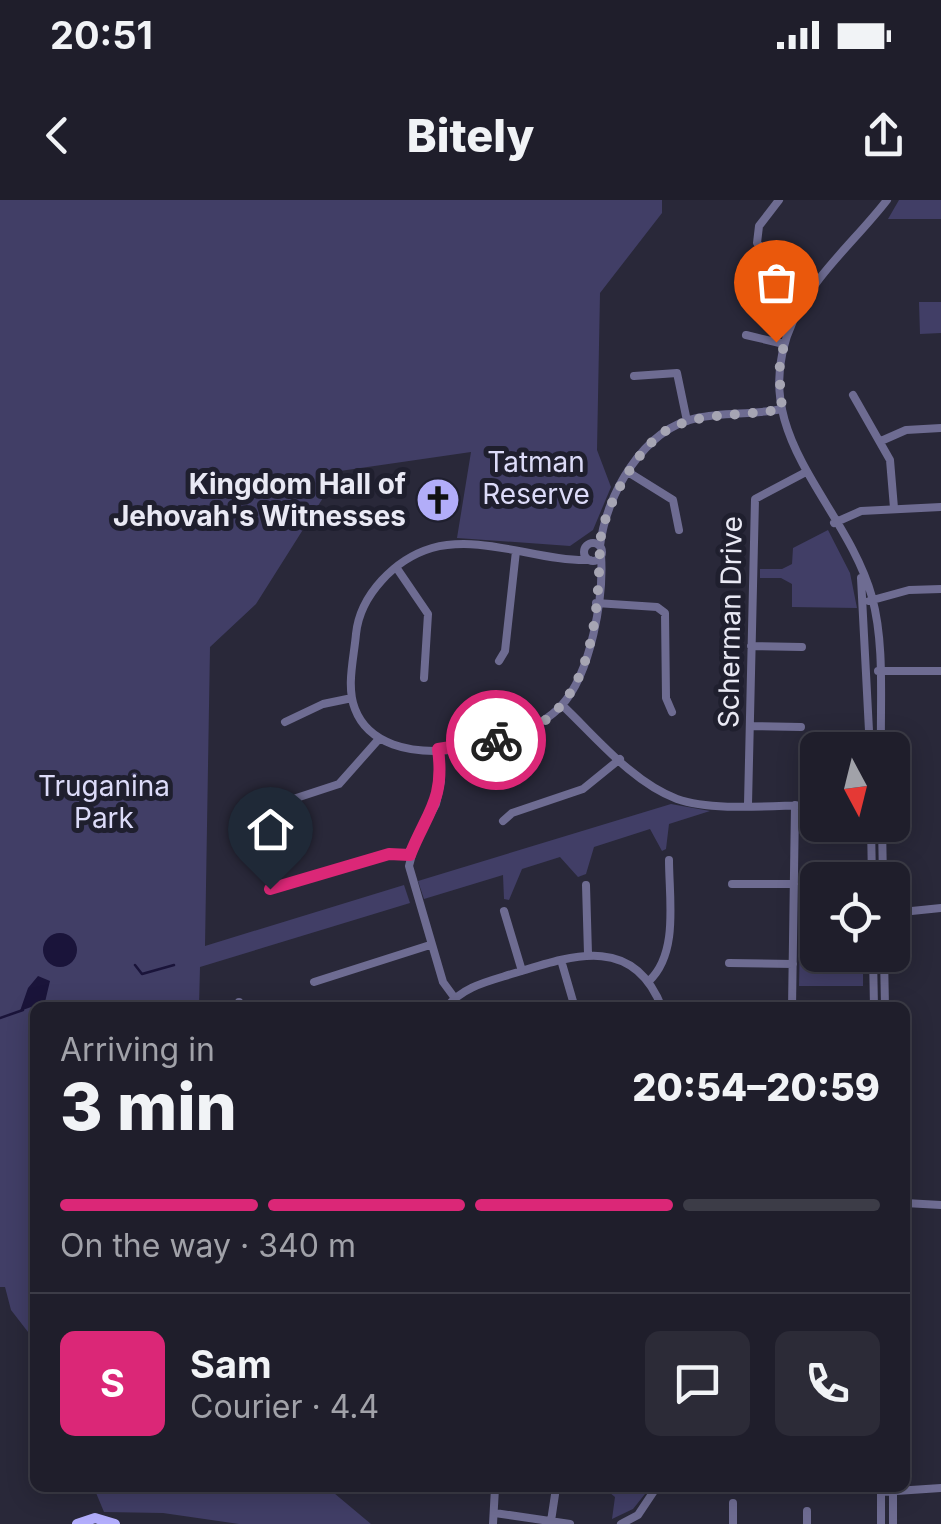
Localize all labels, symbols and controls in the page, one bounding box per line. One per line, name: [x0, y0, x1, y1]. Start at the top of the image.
text: 20:51: [50, 12, 153, 58]
icon: back: [30, 108, 85, 163]
text: Bitely: [407, 108, 534, 163]
icon: share: [856, 108, 911, 163]
pin: [734, 240, 819, 343]
icon: bag: [749, 255, 804, 310]
park label: Tatman Reserve: [482, 445, 590, 511]
place label: Kingdom Hall of Jehovah's Witnesses: [113, 467, 406, 533]
church icon: Kingdom Hall of Jehovah's Witnesses: [415, 477, 461, 523]
street label: Scherman Drive: [711, 516, 749, 728]
courier: [446, 690, 546, 790]
icon: bike: [469, 713, 524, 768]
north arrow: [800, 732, 910, 842]
map controls: [800, 732, 910, 972]
park label: Truganina Park: [38, 769, 170, 835]
pin: [228, 787, 313, 890]
icon: home: [243, 802, 298, 857]
button: locate: [800, 862, 910, 972]
text: Arriving in: [60, 1030, 215, 1069]
text: 20:54–20:59: [632, 1064, 880, 1110]
text: 3 min: [60, 1067, 237, 1146]
text: On the way · 340 m: [60, 1226, 356, 1265]
button: chat: [645, 1331, 750, 1436]
button: phone: [775, 1331, 880, 1436]
text: Sam: [190, 1341, 272, 1387]
text: S: [100, 1360, 125, 1406]
text: Courier · 4.4: [190, 1387, 379, 1426]

